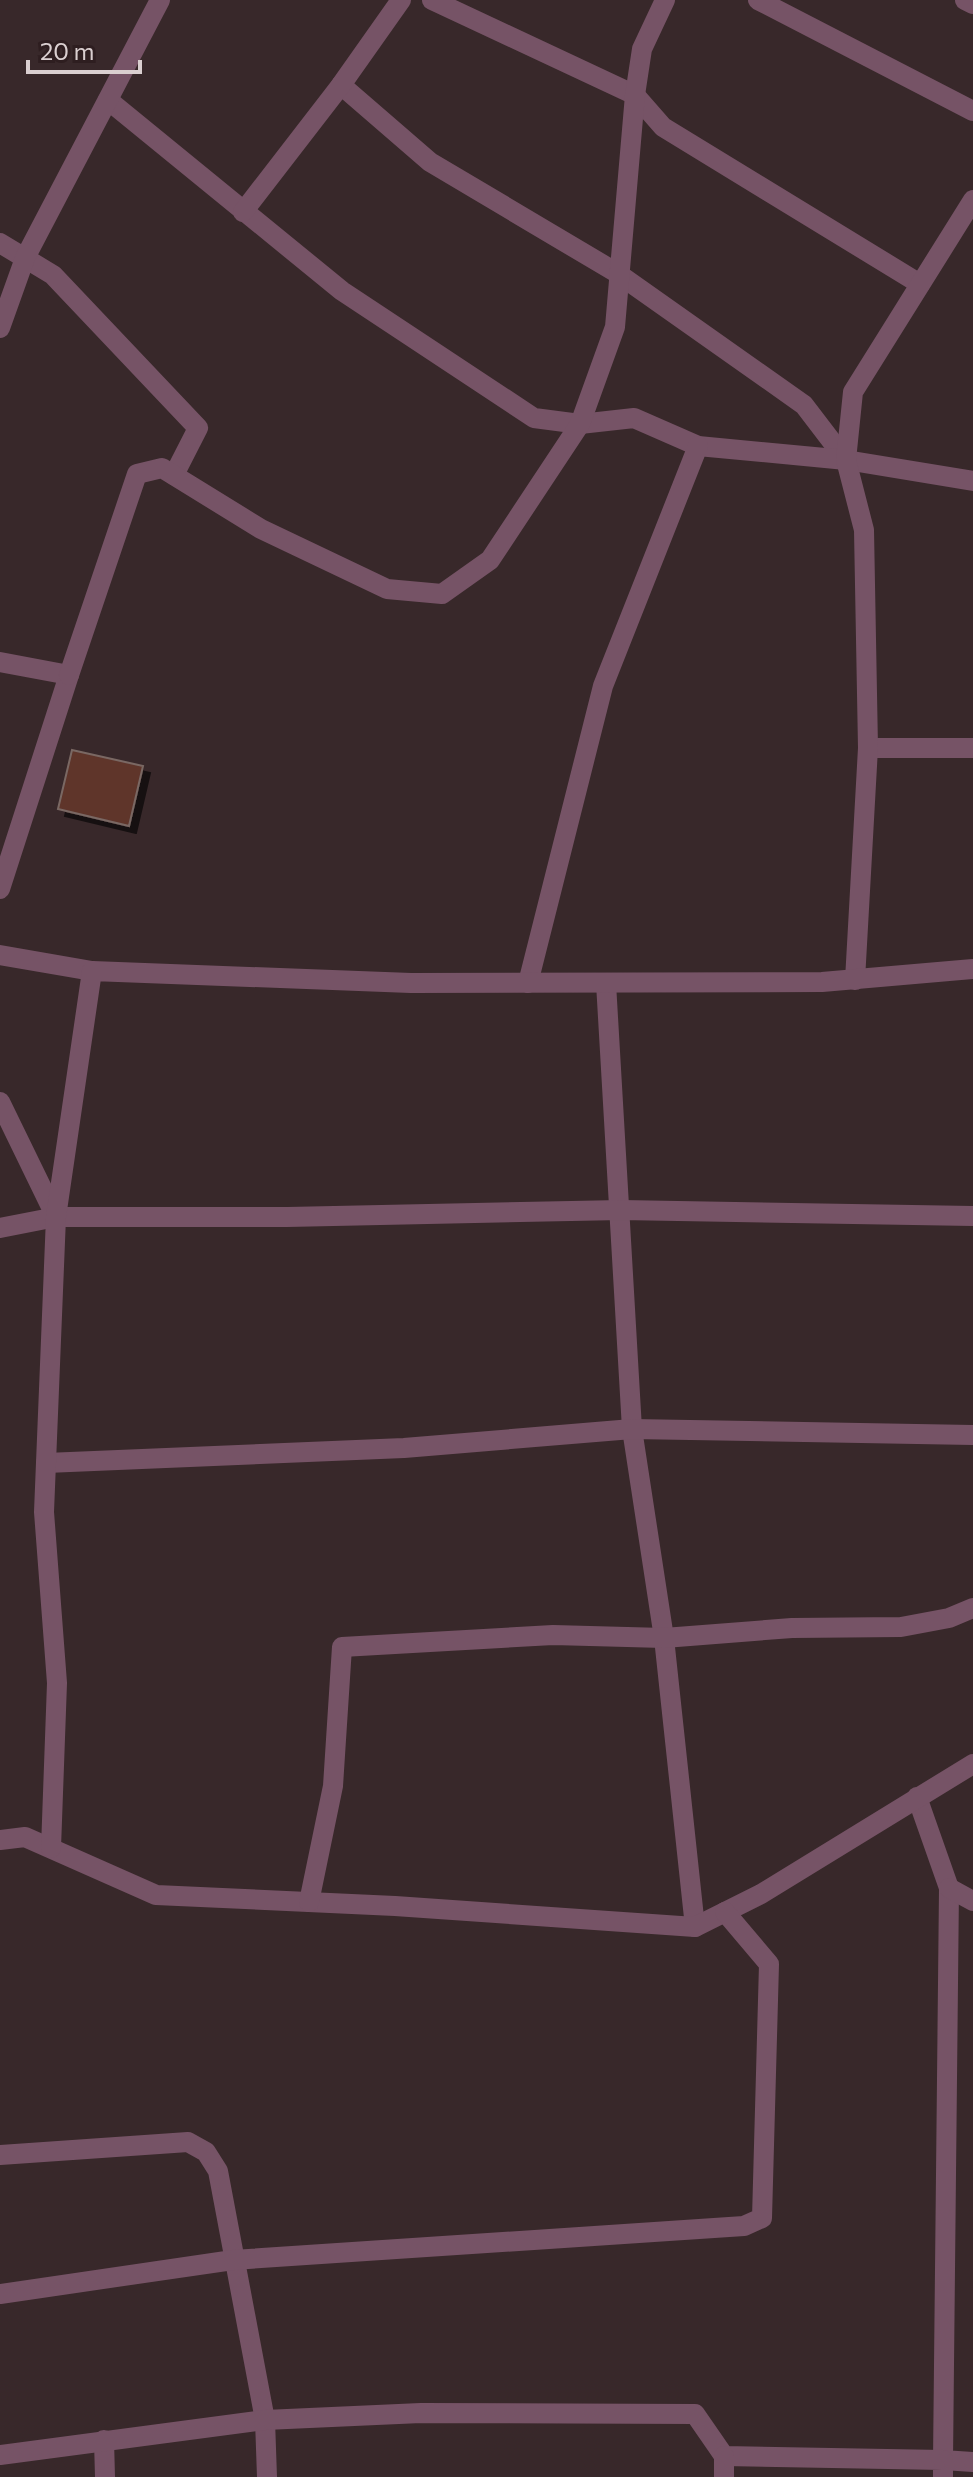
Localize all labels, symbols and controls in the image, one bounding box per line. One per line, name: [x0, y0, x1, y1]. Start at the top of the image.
scale bar: [28, 24, 140, 74]
text: 20 m: [40, 36, 94, 65]

